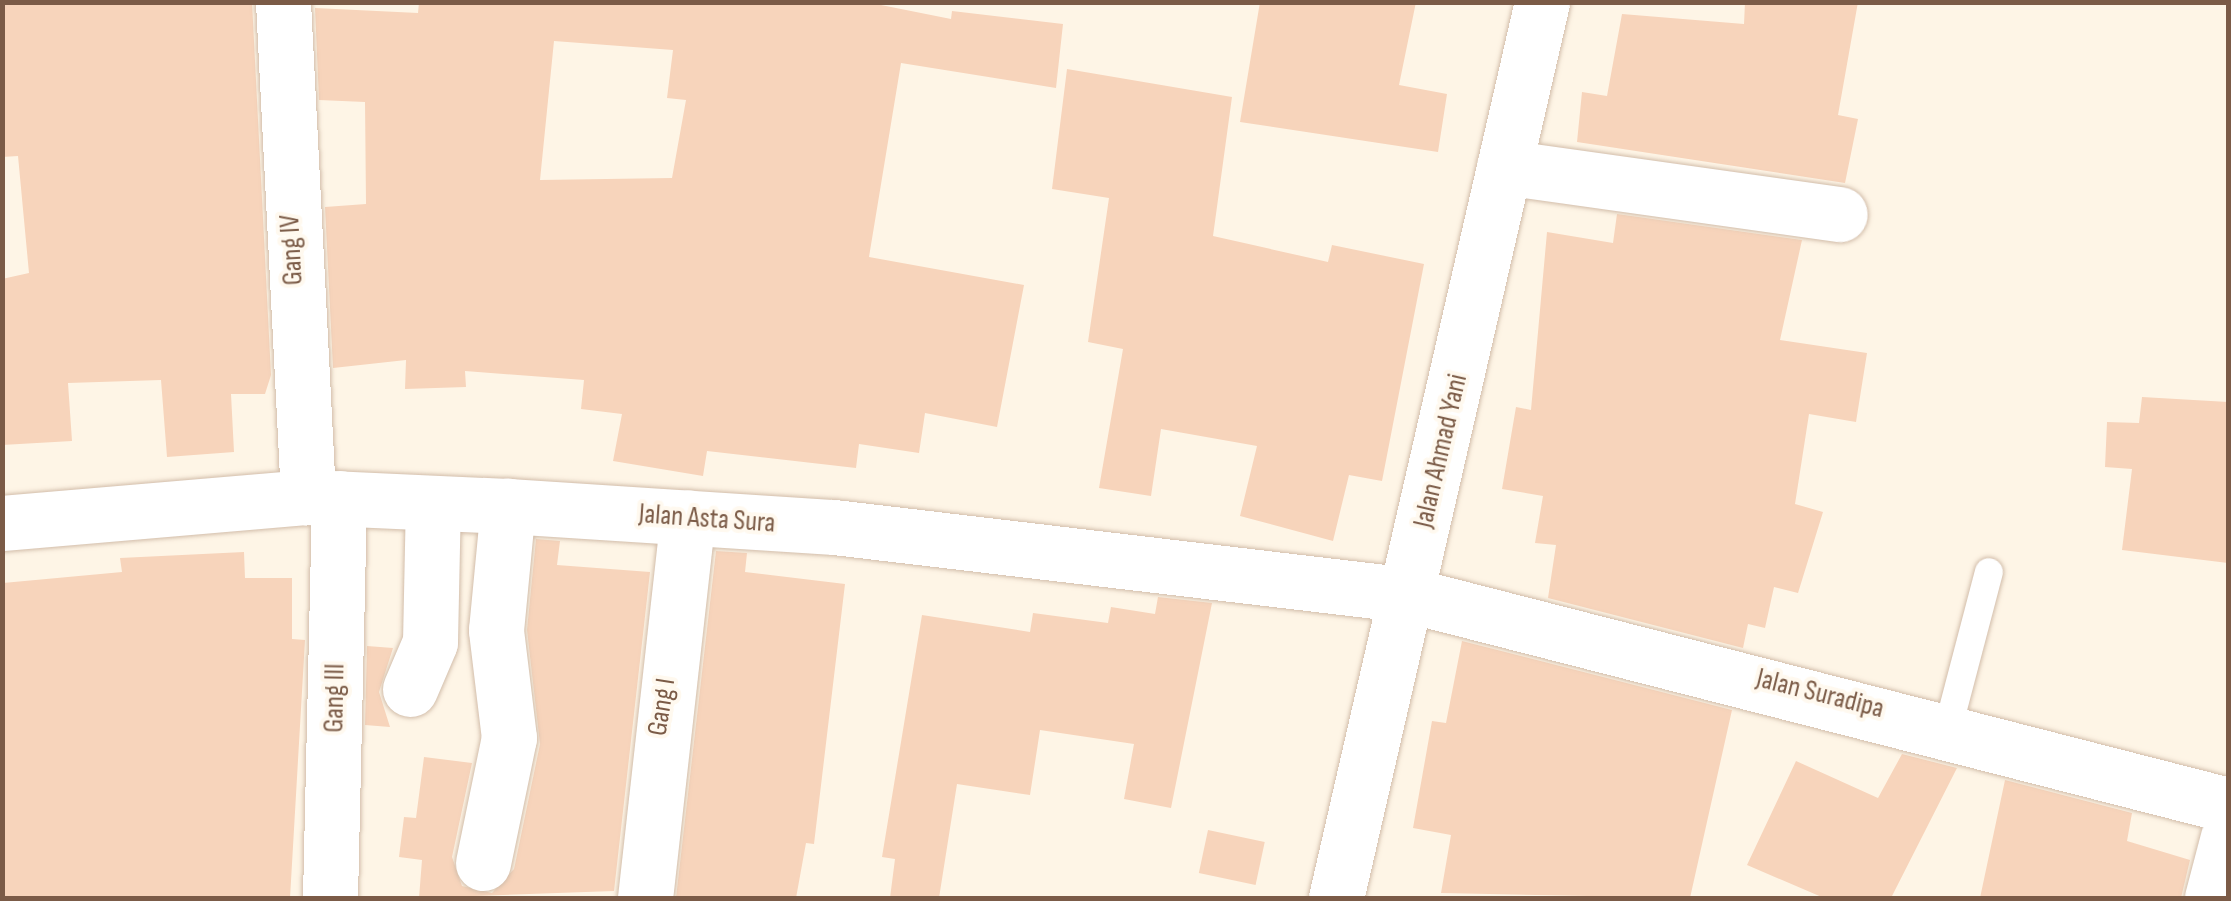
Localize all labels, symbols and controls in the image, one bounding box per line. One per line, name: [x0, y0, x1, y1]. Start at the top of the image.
street label: Gang IV: [273, 214, 311, 286]
street label: Jalan Ahmad Yani: [1407, 371, 1475, 531]
street label: Jalan Asta Sura: [638, 497, 776, 541]
street label: Jalan Suradipa: [1753, 662, 1887, 726]
street label: Gang III: [318, 663, 352, 733]
street label: Gang I: [641, 676, 683, 738]

